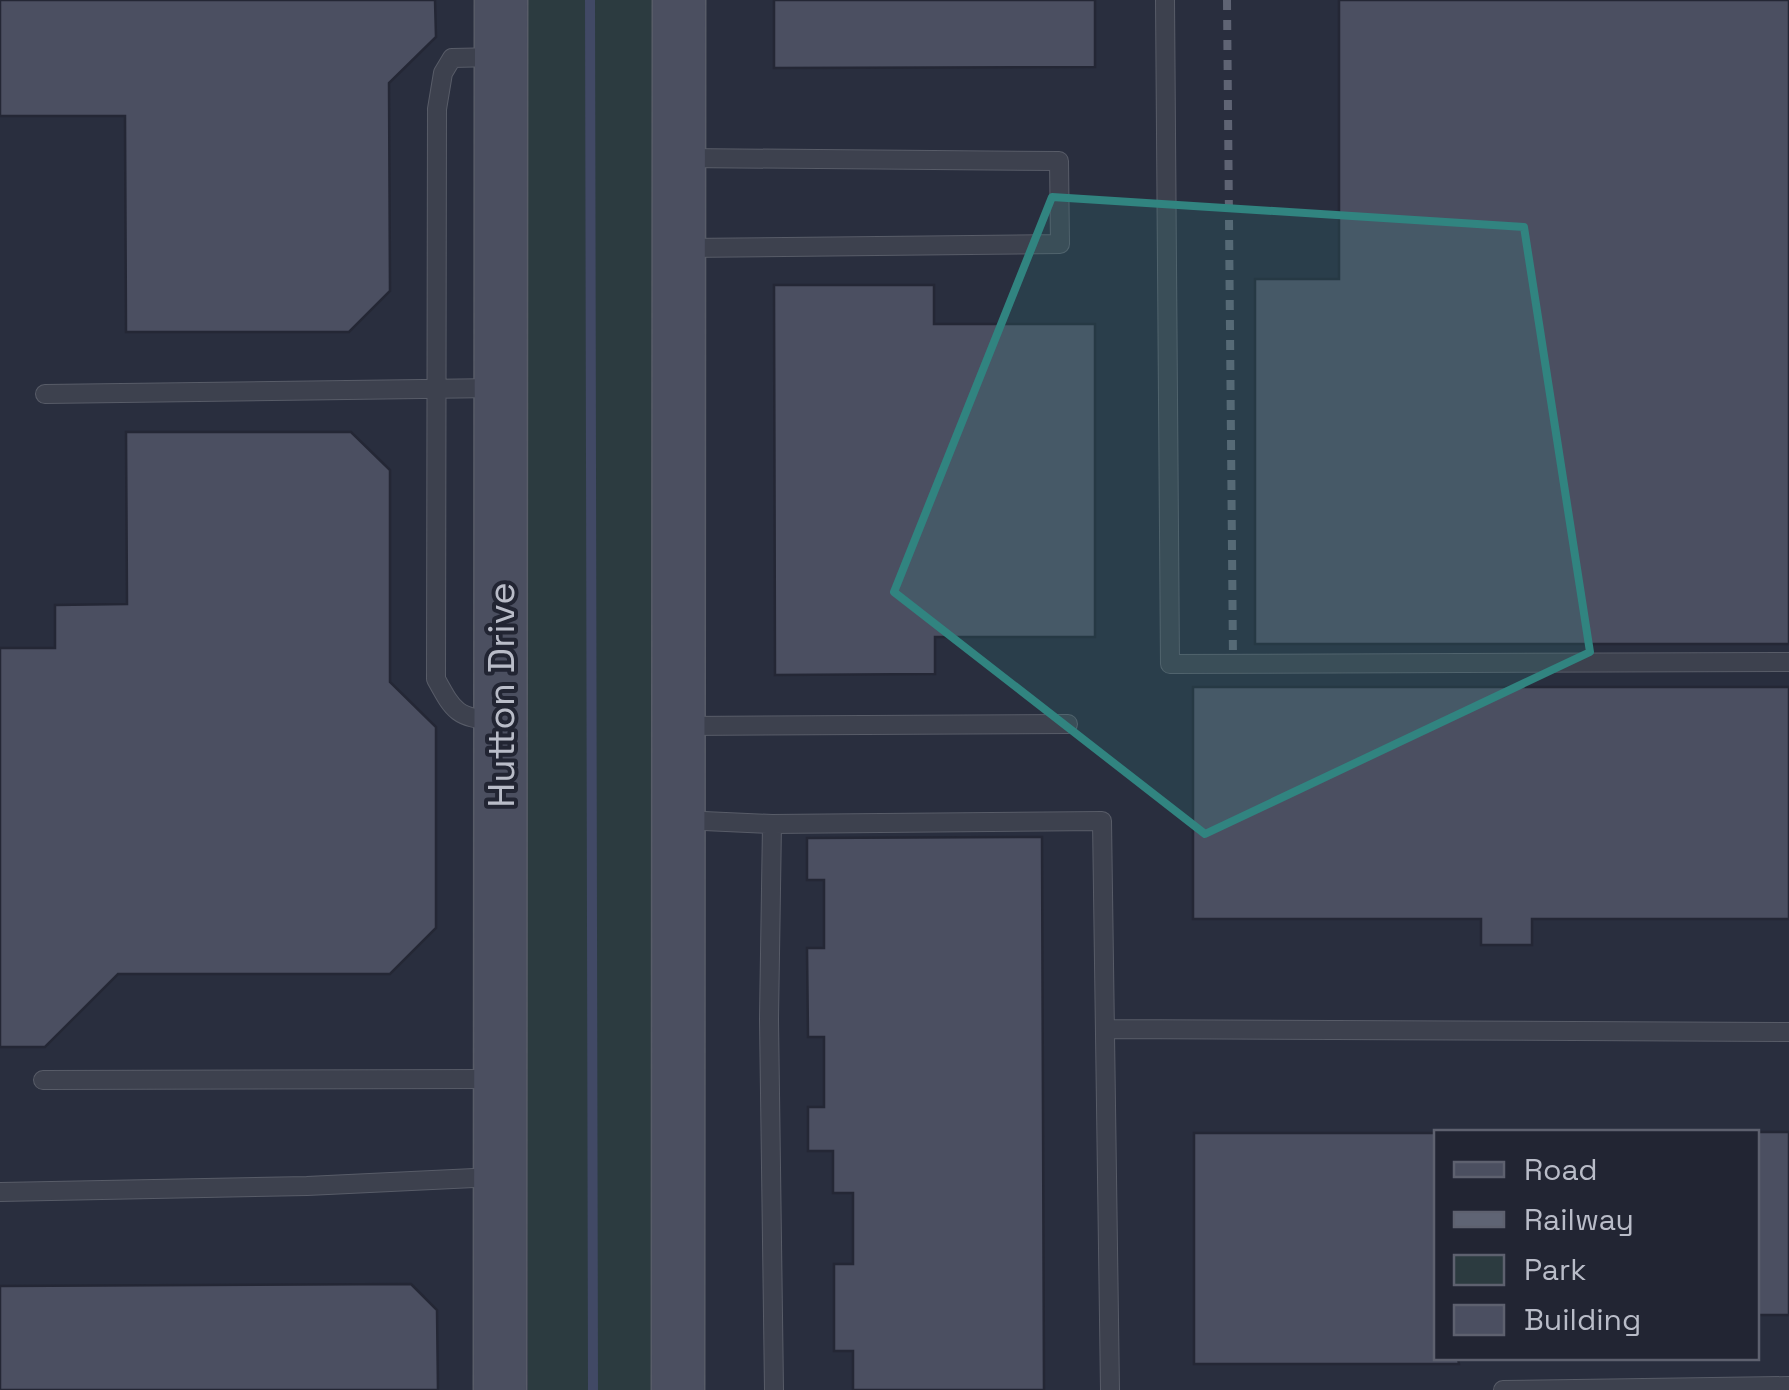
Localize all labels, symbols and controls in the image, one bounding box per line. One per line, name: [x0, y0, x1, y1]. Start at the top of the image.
street label: Hutton Drive: [477, 582, 525, 808]
legend: [1434, 1130, 1759, 1360]
text: Road: [1524, 1150, 1598, 1189]
text: Railway: [1524, 1200, 1634, 1239]
text: Park: [1524, 1250, 1586, 1289]
text: Building: [1524, 1300, 1641, 1339]

